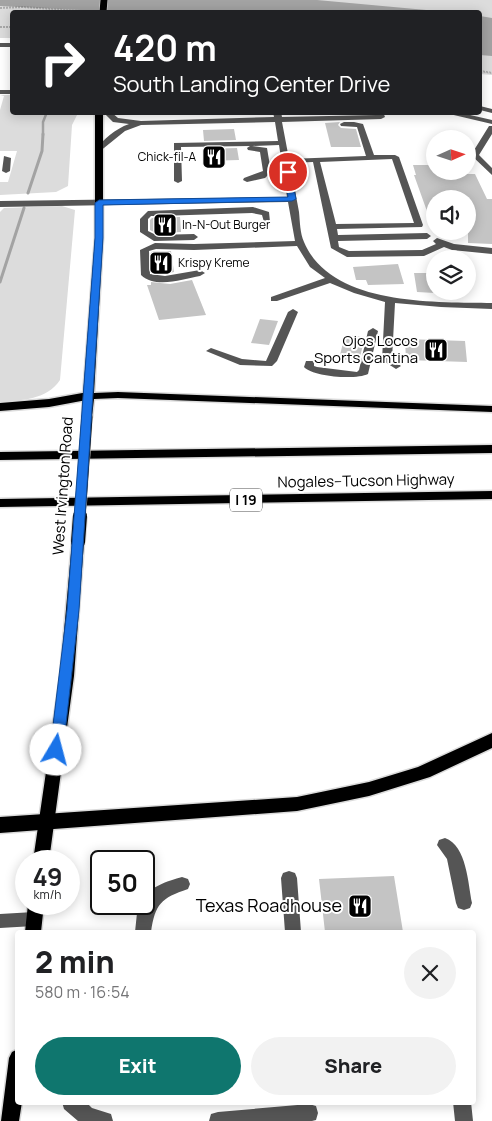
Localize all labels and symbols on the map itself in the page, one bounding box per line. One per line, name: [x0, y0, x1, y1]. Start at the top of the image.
north arrow: [426, 130, 476, 180]
restaurant icon: Chick-fil-A: [201, 144, 227, 170]
place label: Chick-fil-A: [138, 148, 196, 165]
pin: [267, 151, 309, 193]
restaurant icon: In-N-Out Burger: [152, 212, 178, 238]
place label: In-N-Out Burger: [182, 216, 271, 233]
restaurant icon: Krispy Kreme: [148, 250, 174, 276]
place label: Krispy Kreme: [178, 254, 249, 271]
place label: Ojos Locos Sports Cantina: [314, 330, 418, 368]
restaurant icon: Ojos Locos Sports Cantina: [423, 337, 449, 363]
street label: West Irvington Road: [47, 416, 78, 556]
street label: Nogales–Tucson Highway: [277, 468, 455, 493]
road number: I 19: [230, 488, 262, 512]
position arrow: [29, 723, 81, 775]
speed limit sign: 50: [90, 850, 155, 915]
place label: Texas Roadhouse: [196, 893, 342, 917]
restaurant icon: Texas Roadhouse: [347, 893, 373, 919]

